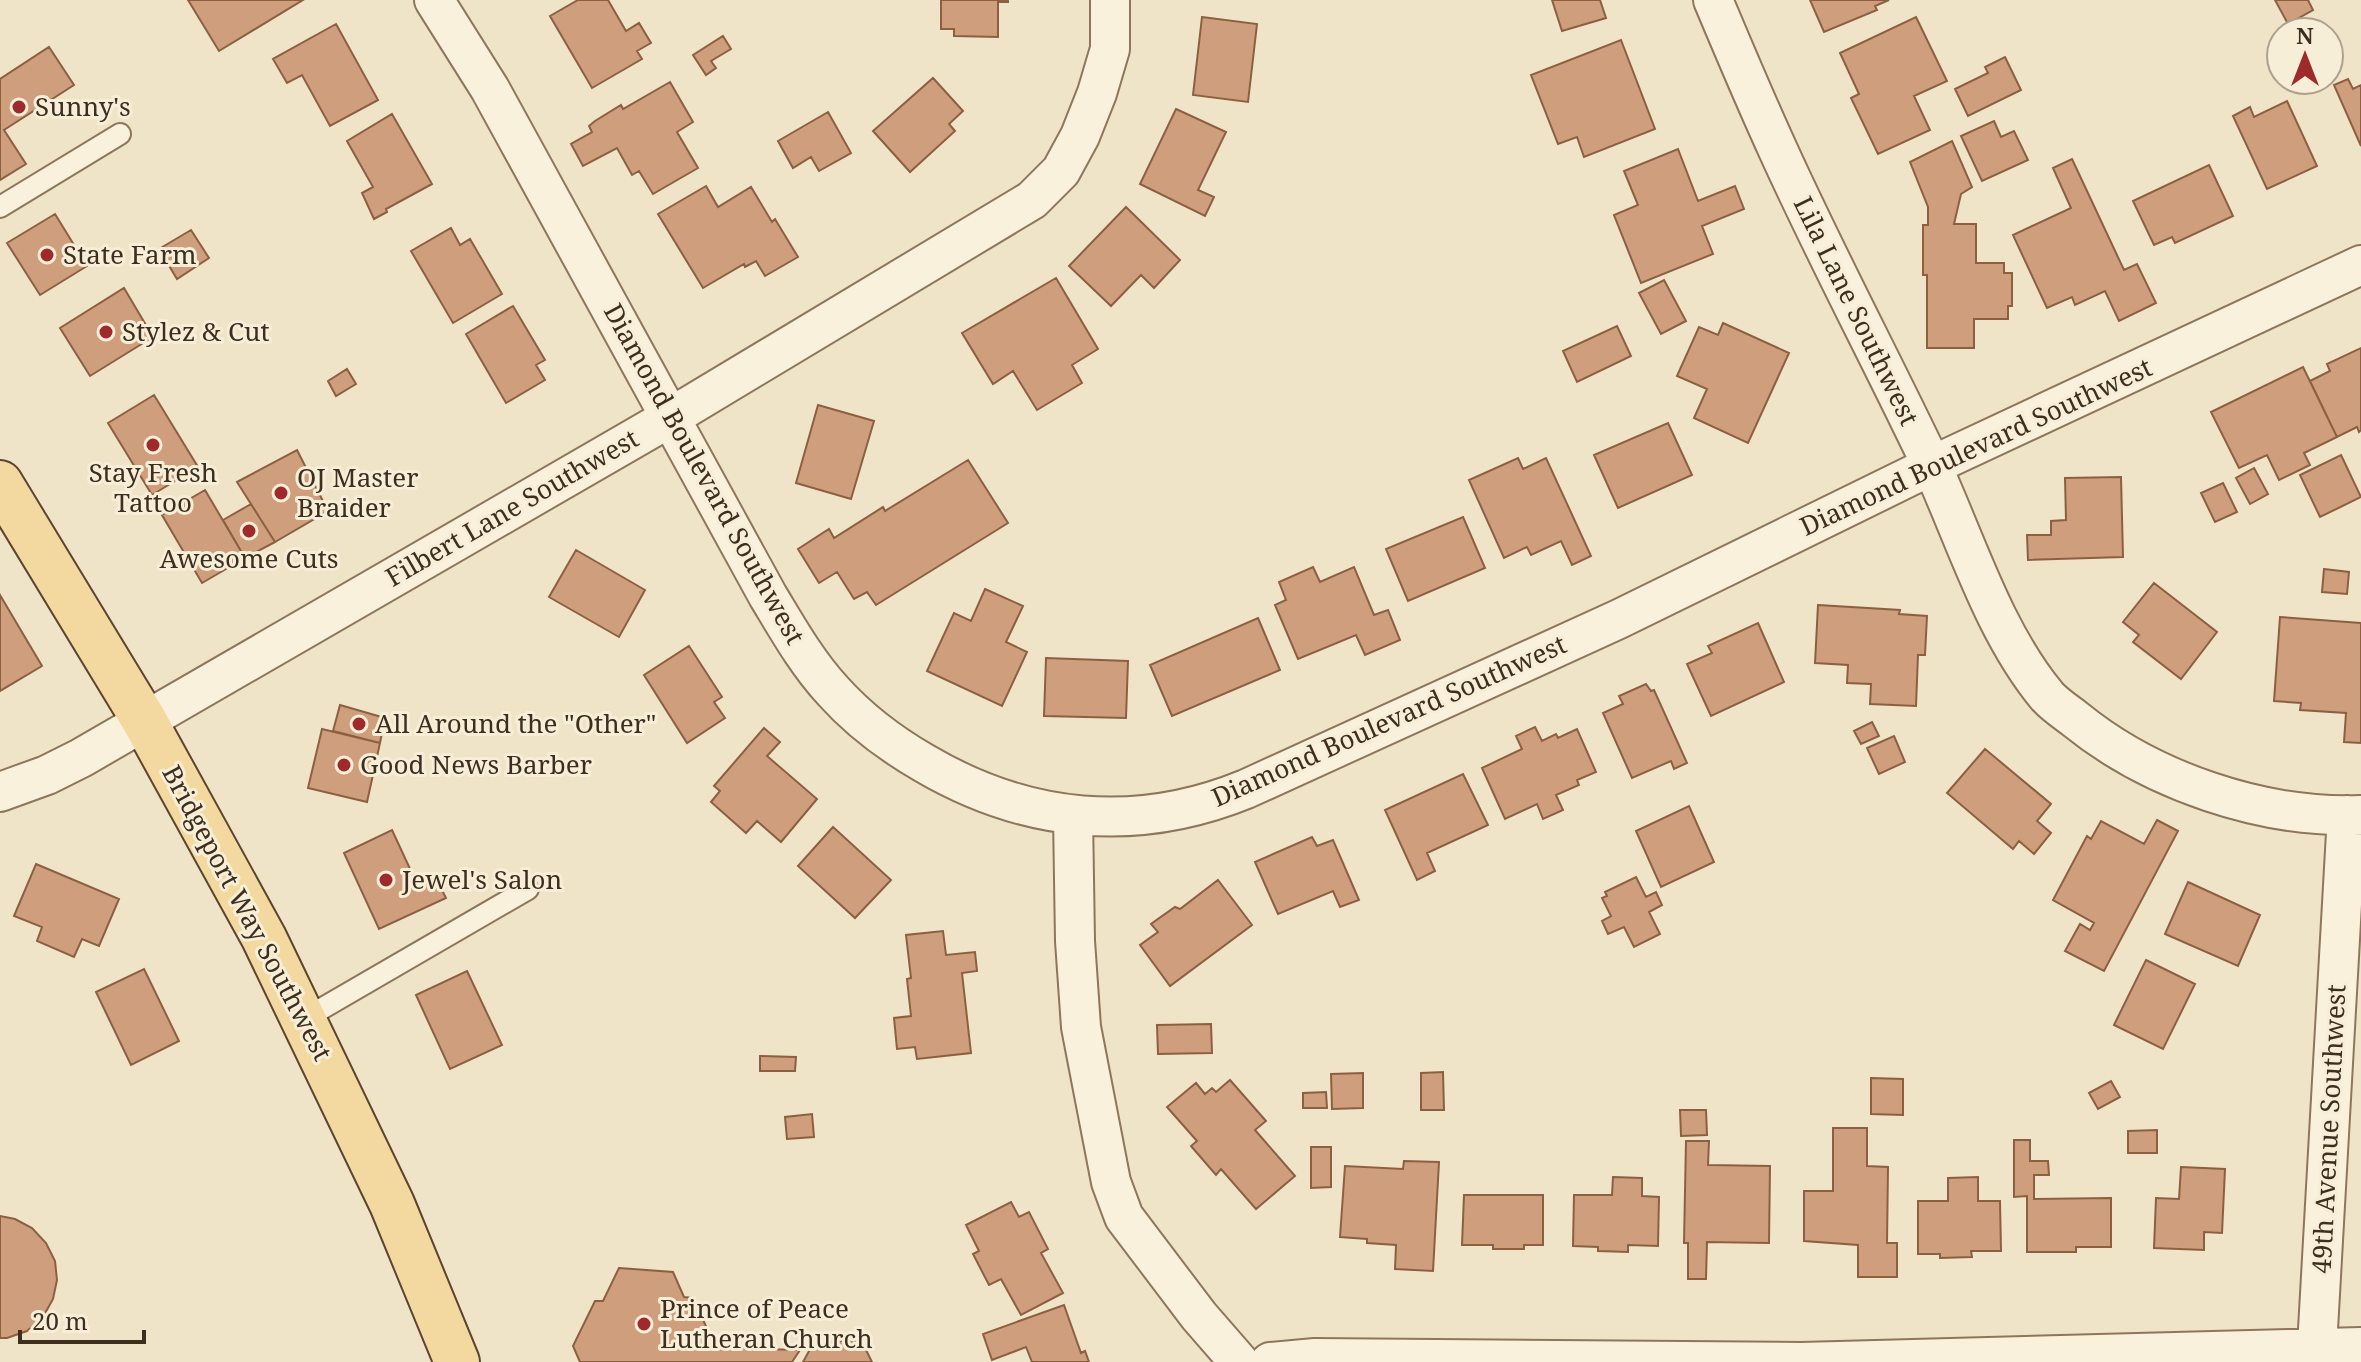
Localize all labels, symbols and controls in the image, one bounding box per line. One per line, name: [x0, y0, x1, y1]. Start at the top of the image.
north arrow: [2265, 16, 2345, 96]
text: N: [2296, 20, 2314, 50]
place label: Sunny's: [35, 88, 131, 124]
marker: Sunny's: [10, 98, 28, 116]
street label: Lila Lane Southwest: [1786, 190, 1928, 431]
place label: State Farm: [63, 236, 197, 272]
marker: State Farm: [38, 246, 56, 264]
street label: Diamond Boulevard Southwest: [596, 297, 814, 650]
place label: Stylez & Cut: [122, 313, 270, 349]
marker: Stylez & Cut: [97, 323, 115, 341]
street label: Diamond Boulevard Southwest: [1794, 349, 2157, 544]
street label: Filbert Lane Southwest: [378, 420, 645, 594]
marker: Stay Fresh Tattoo: [144, 436, 162, 454]
place label: Stay Fresh Tattoo: [89, 454, 217, 520]
place label: OJ Master Braider: [297, 459, 418, 525]
marker: OJ Master Braider: [272, 484, 290, 502]
marker: Awesome Cuts: [240, 522, 258, 540]
place label: Awesome Cuts: [159, 540, 339, 576]
street label: Diamond Boulevard Southwest: [1206, 625, 1572, 815]
place label: All Around the "Other": [375, 705, 656, 741]
marker: All Around the "Other": [350, 715, 368, 733]
place label: Good News Barber: [360, 746, 592, 782]
marker: Good News Barber: [335, 756, 353, 774]
street label: Bridgeport Way Southwest: [155, 758, 341, 1067]
place label: Jewel's Salon: [401, 861, 563, 897]
marker: Jewel's Salon: [377, 871, 395, 889]
street label: 49th Avenue Southwest: [2302, 983, 2354, 1275]
place label: Prince of Peace Lutheran Church: [660, 1290, 873, 1356]
scale bar: [20, 1294, 144, 1344]
text: 20 m: [32, 1304, 88, 1337]
marker: Prince of Peace Lutheran Church: [635, 1315, 653, 1333]

